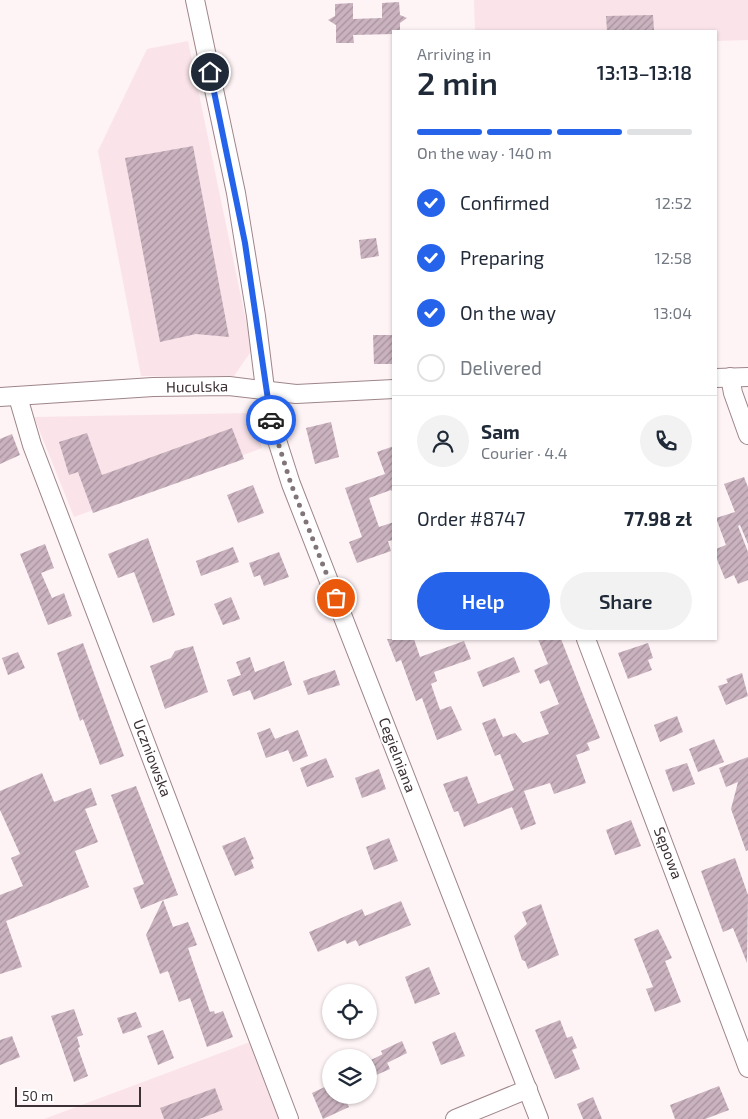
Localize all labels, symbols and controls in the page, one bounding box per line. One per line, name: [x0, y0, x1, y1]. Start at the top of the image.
text: Arriving in: [417, 44, 491, 63]
pin: [189, 51, 231, 93]
icon: home: [196, 58, 224, 86]
text: 13:13–13:18: [597, 61, 692, 84]
text: 2 min: [417, 63, 498, 101]
text: On the way · 140 m: [417, 143, 552, 162]
icon: check: [417, 189, 445, 217]
text: Confirmed: [460, 191, 550, 214]
text: 12:52: [655, 193, 692, 212]
icon: check: [417, 244, 445, 272]
text: Preparing: [460, 246, 544, 269]
text: 12:58: [655, 248, 692, 267]
icon: check: [417, 299, 445, 327]
text: On the way: [460, 301, 556, 324]
text: 13:04: [653, 303, 692, 322]
text: Delivered: [460, 356, 542, 379]
street label: Huculska: [166, 376, 228, 396]
courier: [246, 395, 296, 445]
icon: car: [257, 406, 285, 434]
button: person: [417, 415, 469, 467]
button: phone: [640, 415, 692, 467]
text: Sam: [481, 420, 520, 443]
text: Courier · 4.4: [481, 443, 568, 462]
text: Order #8747: [417, 507, 525, 530]
text: 77.98 zł: [624, 507, 692, 530]
button: Help: [417, 572, 550, 630]
button: Share: [560, 572, 692, 630]
pin: [315, 577, 357, 619]
icon: bag: [322, 584, 350, 612]
street label: Cegielniana: [375, 715, 420, 795]
street label: Uczniowska: [130, 716, 176, 799]
street label: Sępowa: [651, 824, 687, 881]
map controls: [322, 984, 377, 1104]
button: locate: [322, 984, 377, 1039]
button: layers: [322, 1049, 377, 1104]
scale bar: [15, 1084, 141, 1107]
text: 50 m: [22, 1087, 53, 1104]

